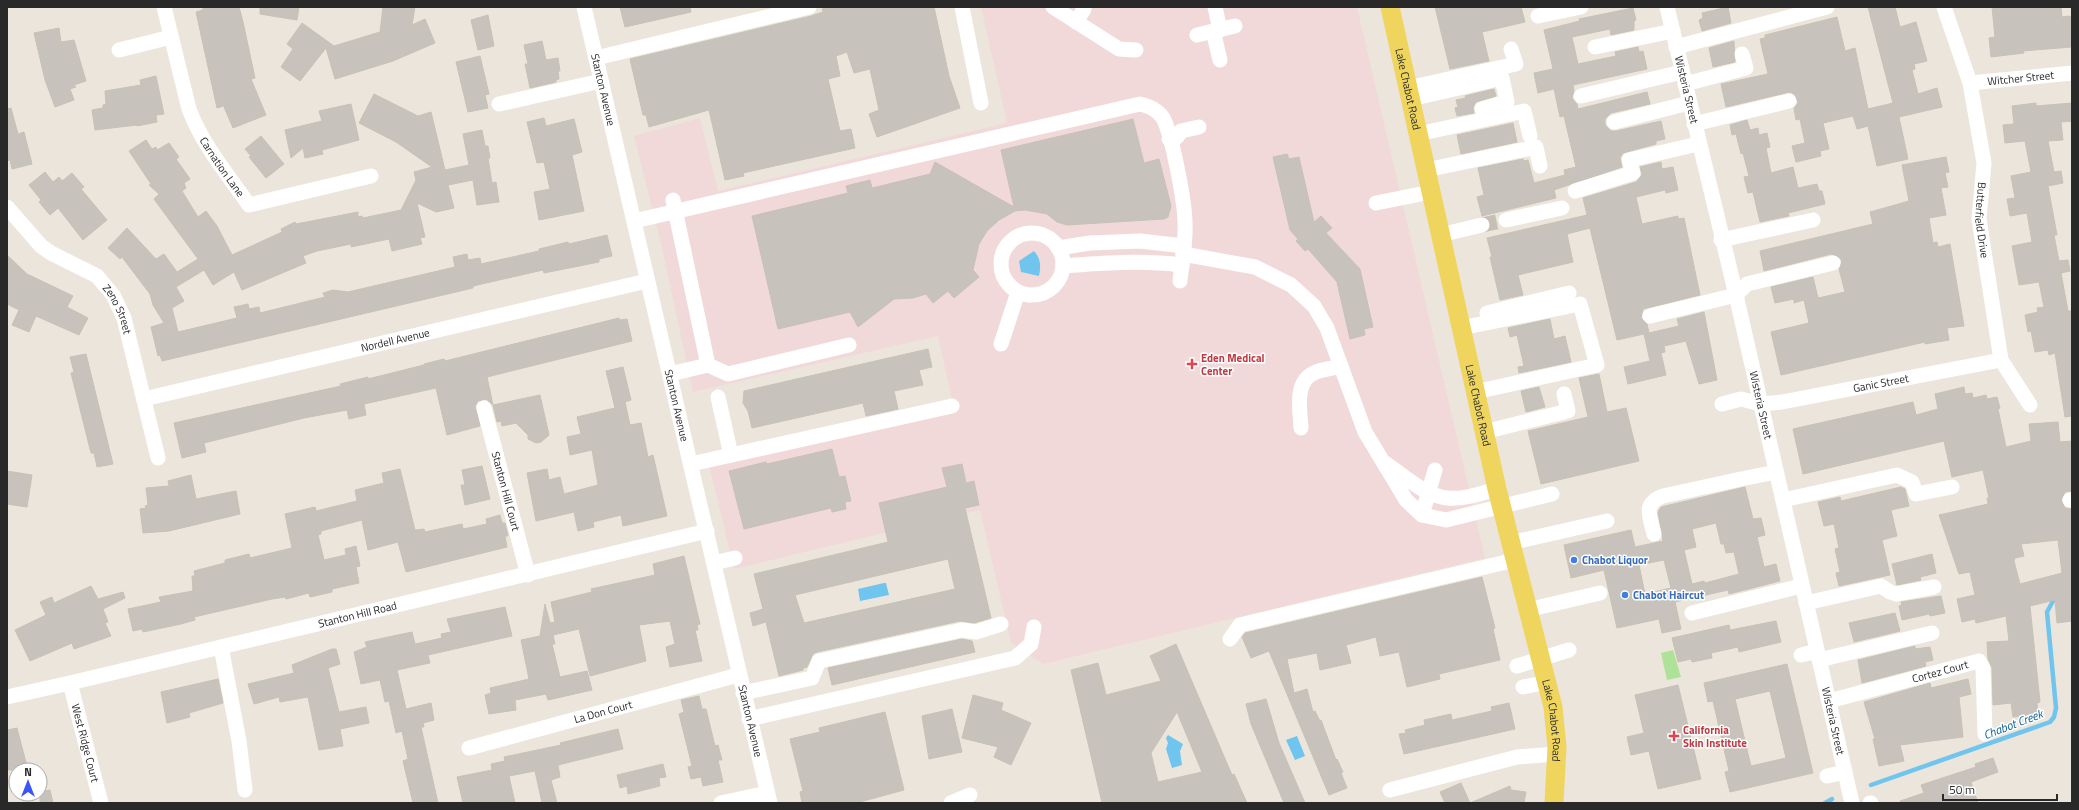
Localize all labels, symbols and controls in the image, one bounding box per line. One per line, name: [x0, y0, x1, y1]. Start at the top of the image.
street label: Lake Chabot Road: [1391, 47, 1425, 131]
street label: Stanton Avenue: [587, 52, 620, 128]
street label: Wisteria Street: [1671, 54, 1703, 125]
street label: Witcher Street: [1987, 67, 2055, 89]
street label: Carnation Lane: [196, 134, 249, 200]
street label: Butterfield Drive: [1971, 182, 1993, 260]
street label: Zeno Street: [99, 281, 136, 336]
street label: Nordell Avenue: [359, 324, 432, 356]
place label: Eden Medical Center: [1201, 350, 1265, 379]
marker: Eden Medical Center: [1186, 358, 1198, 370]
street label: Lake Chabot Road: [1462, 363, 1495, 448]
street label: Stanton Avenue: [661, 368, 693, 443]
street label: Wisteria Street: [1746, 369, 1777, 441]
street label: Ganic Street: [1852, 370, 1910, 396]
street label: Stanton Hill Court: [488, 450, 524, 533]
place label: Chabot Liquor: [1582, 552, 1648, 568]
marker: Chabot Liquor: [1569, 555, 1579, 565]
place label: Chabot Haircut: [1633, 587, 1704, 603]
marker: Chabot Haircut: [1620, 590, 1630, 600]
street label: Stanton Hill Road: [316, 597, 399, 632]
street label: Cortez Court: [1910, 656, 1970, 687]
street label: Lake Chabot Road: [1538, 678, 1565, 762]
street label: Stanton Avenue: [734, 683, 767, 759]
street label: Wisteria Street: [1818, 685, 1849, 757]
street label: La Don Court: [572, 696, 634, 727]
street label: West Ridge Court: [68, 702, 103, 784]
water label: Chabot Creek: [1980, 703, 2047, 744]
place label: California Skin Institute: [1683, 722, 1747, 751]
marker: California Skin Institute: [1668, 730, 1680, 742]
north arrow: [8, 762, 48, 802]
text: N: [24, 764, 32, 780]
scale bar: [1943, 776, 2057, 802]
text: 50 m: [1949, 780, 1975, 799]

